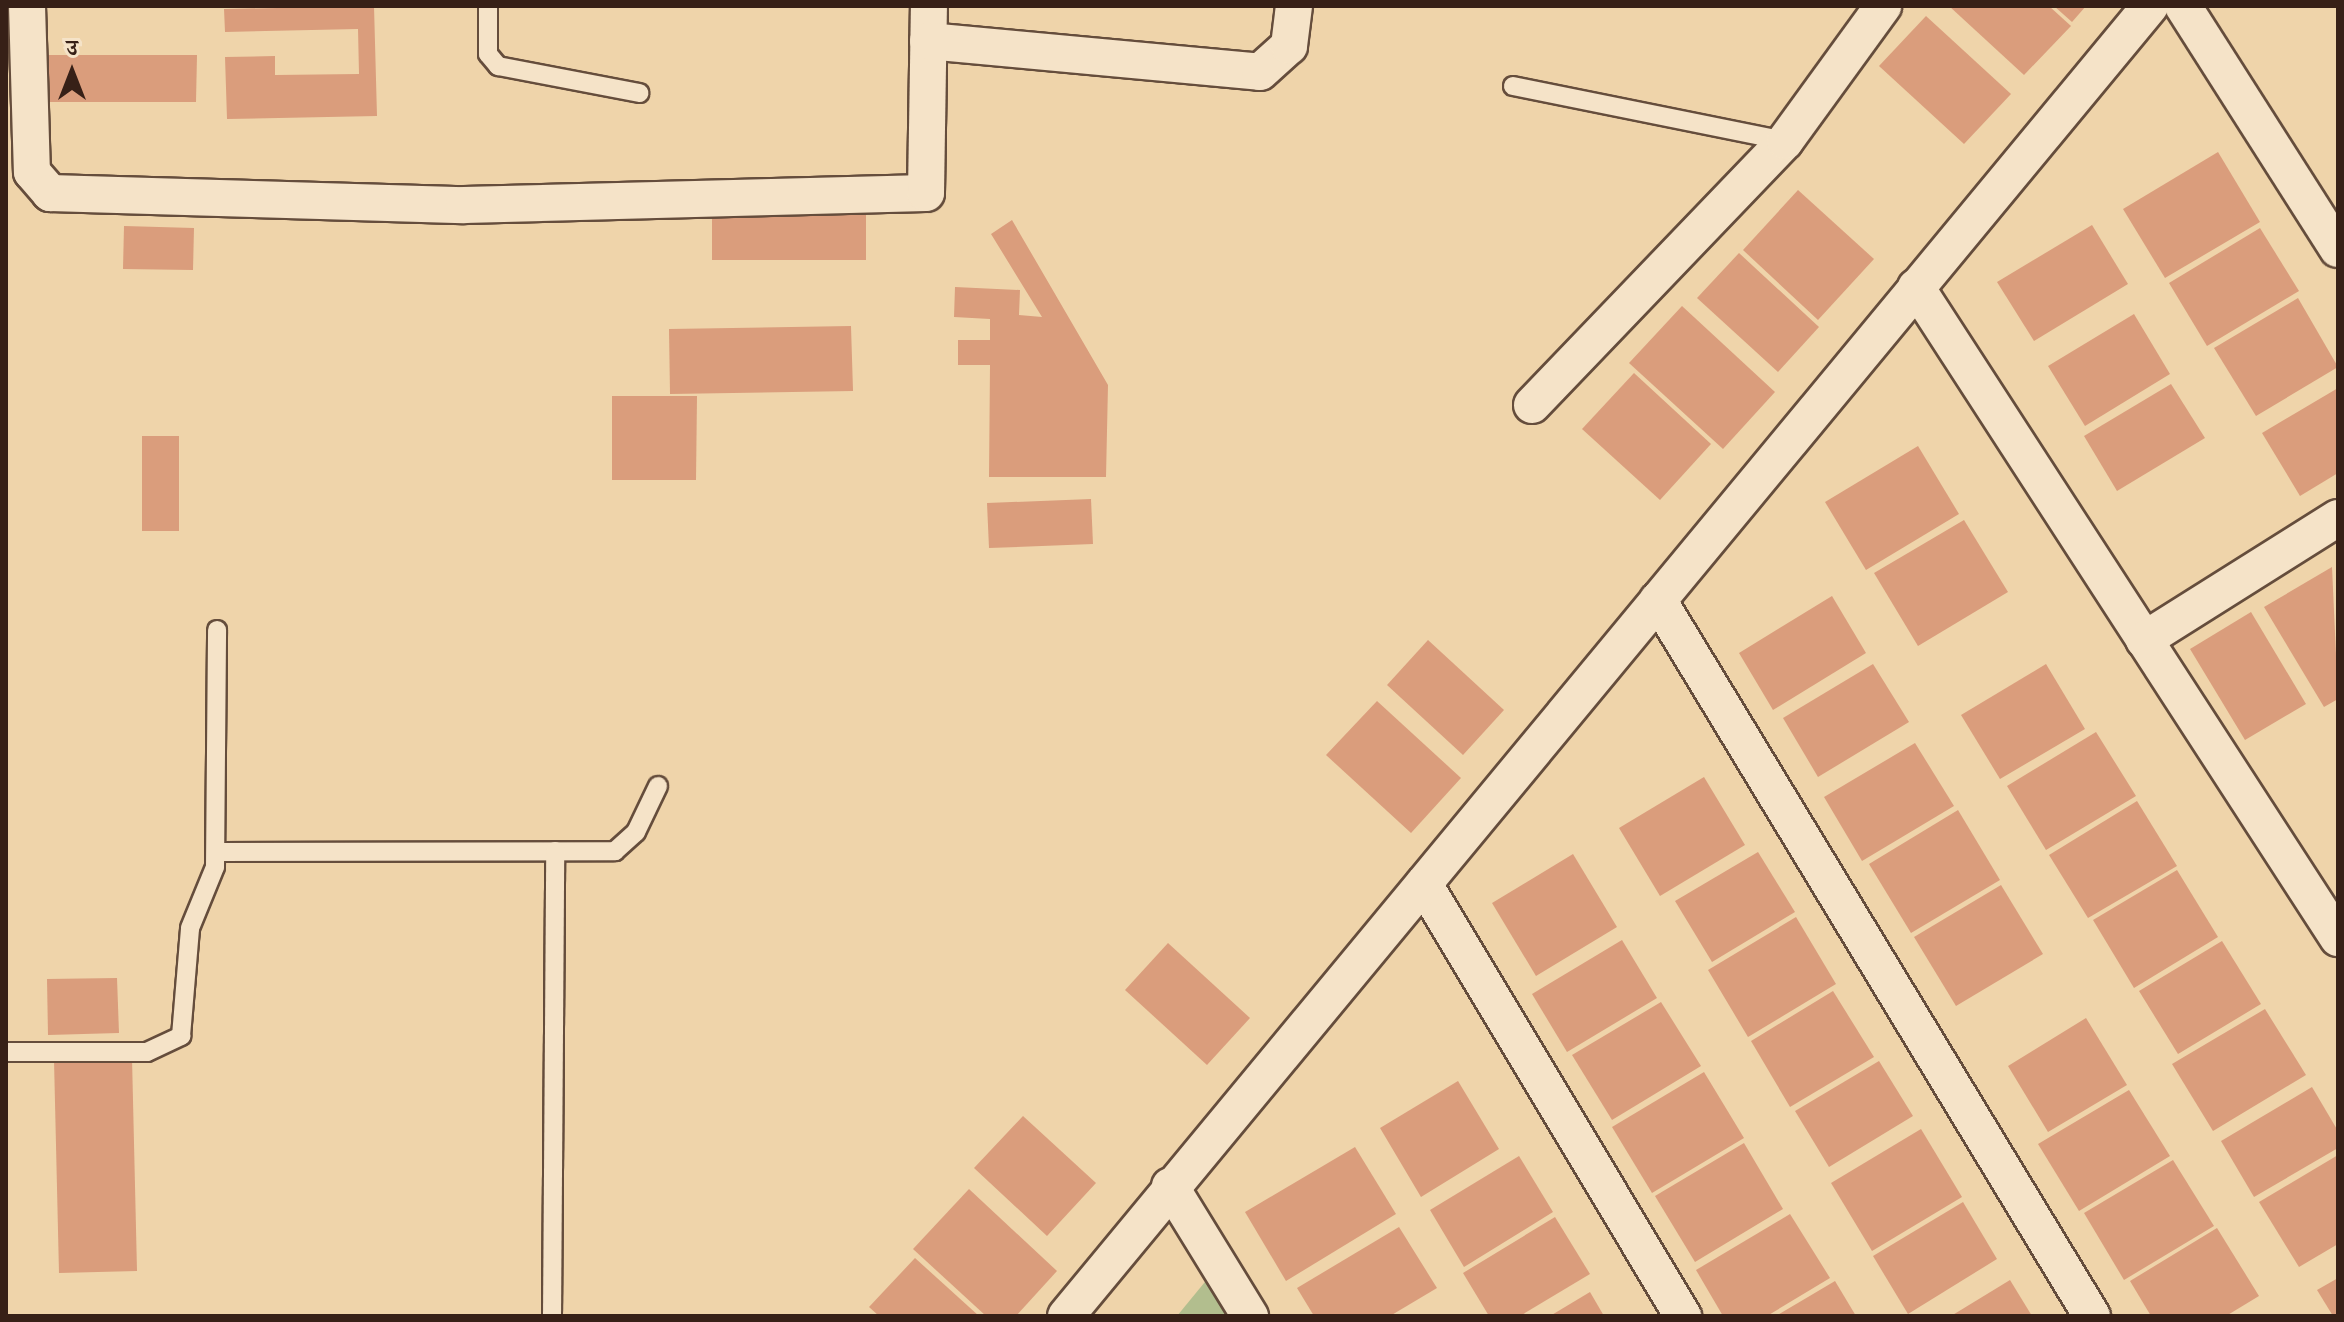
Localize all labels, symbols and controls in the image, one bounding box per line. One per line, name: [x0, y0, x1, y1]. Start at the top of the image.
north arrow: [32, 32, 112, 112]
text: उ: [66, 34, 78, 62]

